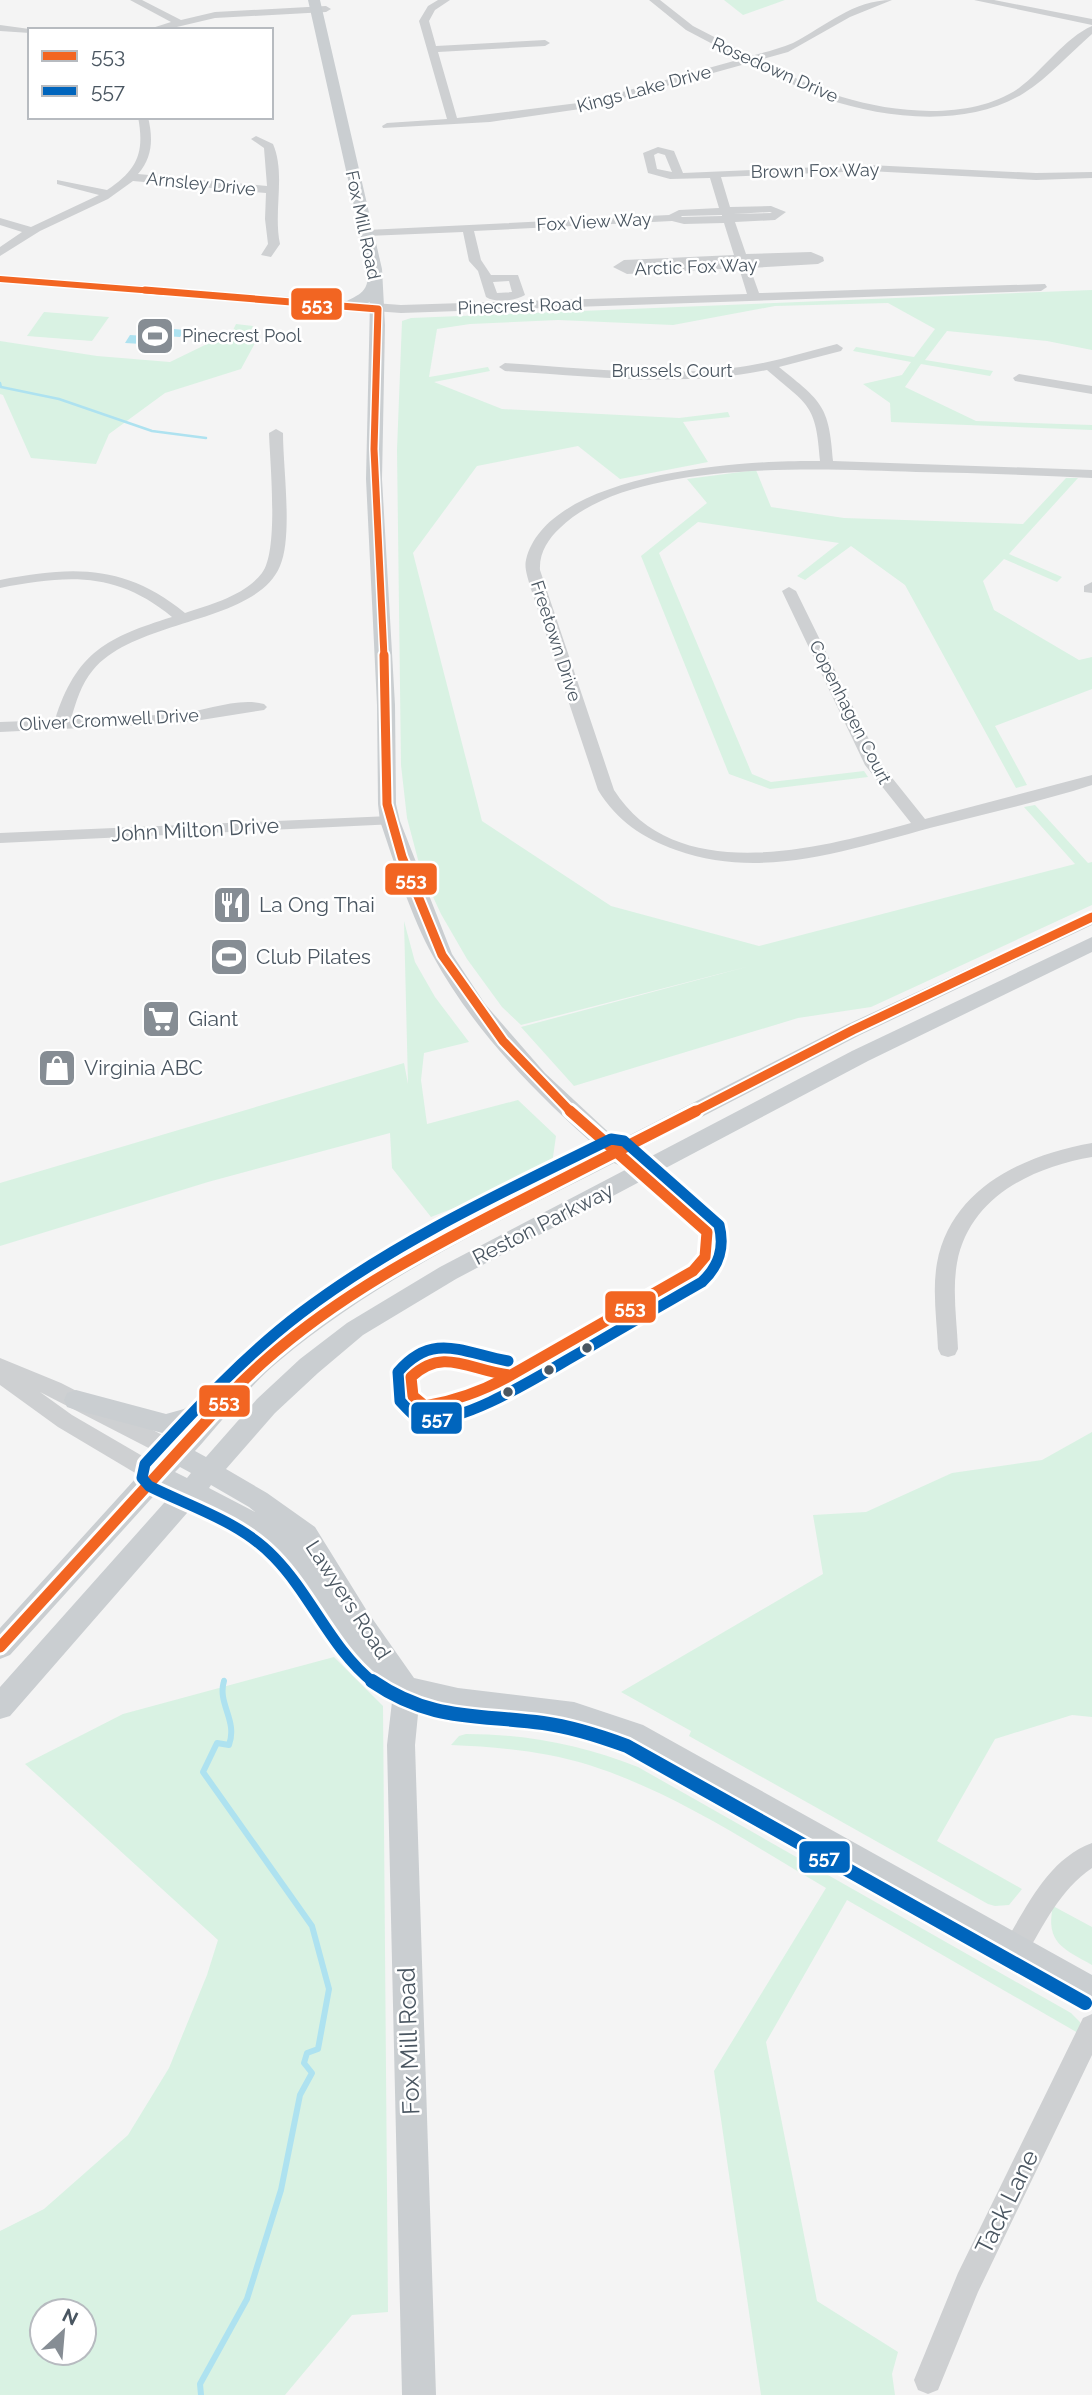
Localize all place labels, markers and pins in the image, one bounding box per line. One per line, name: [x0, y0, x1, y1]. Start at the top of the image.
sports icon: Pinecrest Pool: [134, 315, 176, 357]
place label: Pinecrest Pool: [182, 325, 301, 346]
restaurant icon: La Ong Thai: [211, 884, 253, 926]
place label: La Ong Thai: [259, 892, 375, 917]
sports icon: Club Pilates: [208, 936, 250, 978]
place label: Club Pilates: [256, 944, 371, 969]
supermarket icon: Giant: [140, 998, 182, 1040]
place label: Giant: [188, 1006, 238, 1031]
shop icon: Virginia ABC: [36, 1047, 78, 1089]
place label: Virginia ABC: [84, 1055, 203, 1080]
unlabelled marker: [580, 1341, 594, 1355]
unlabelled marker: [542, 1363, 556, 1377]
unlabelled marker: [501, 1385, 515, 1399]

